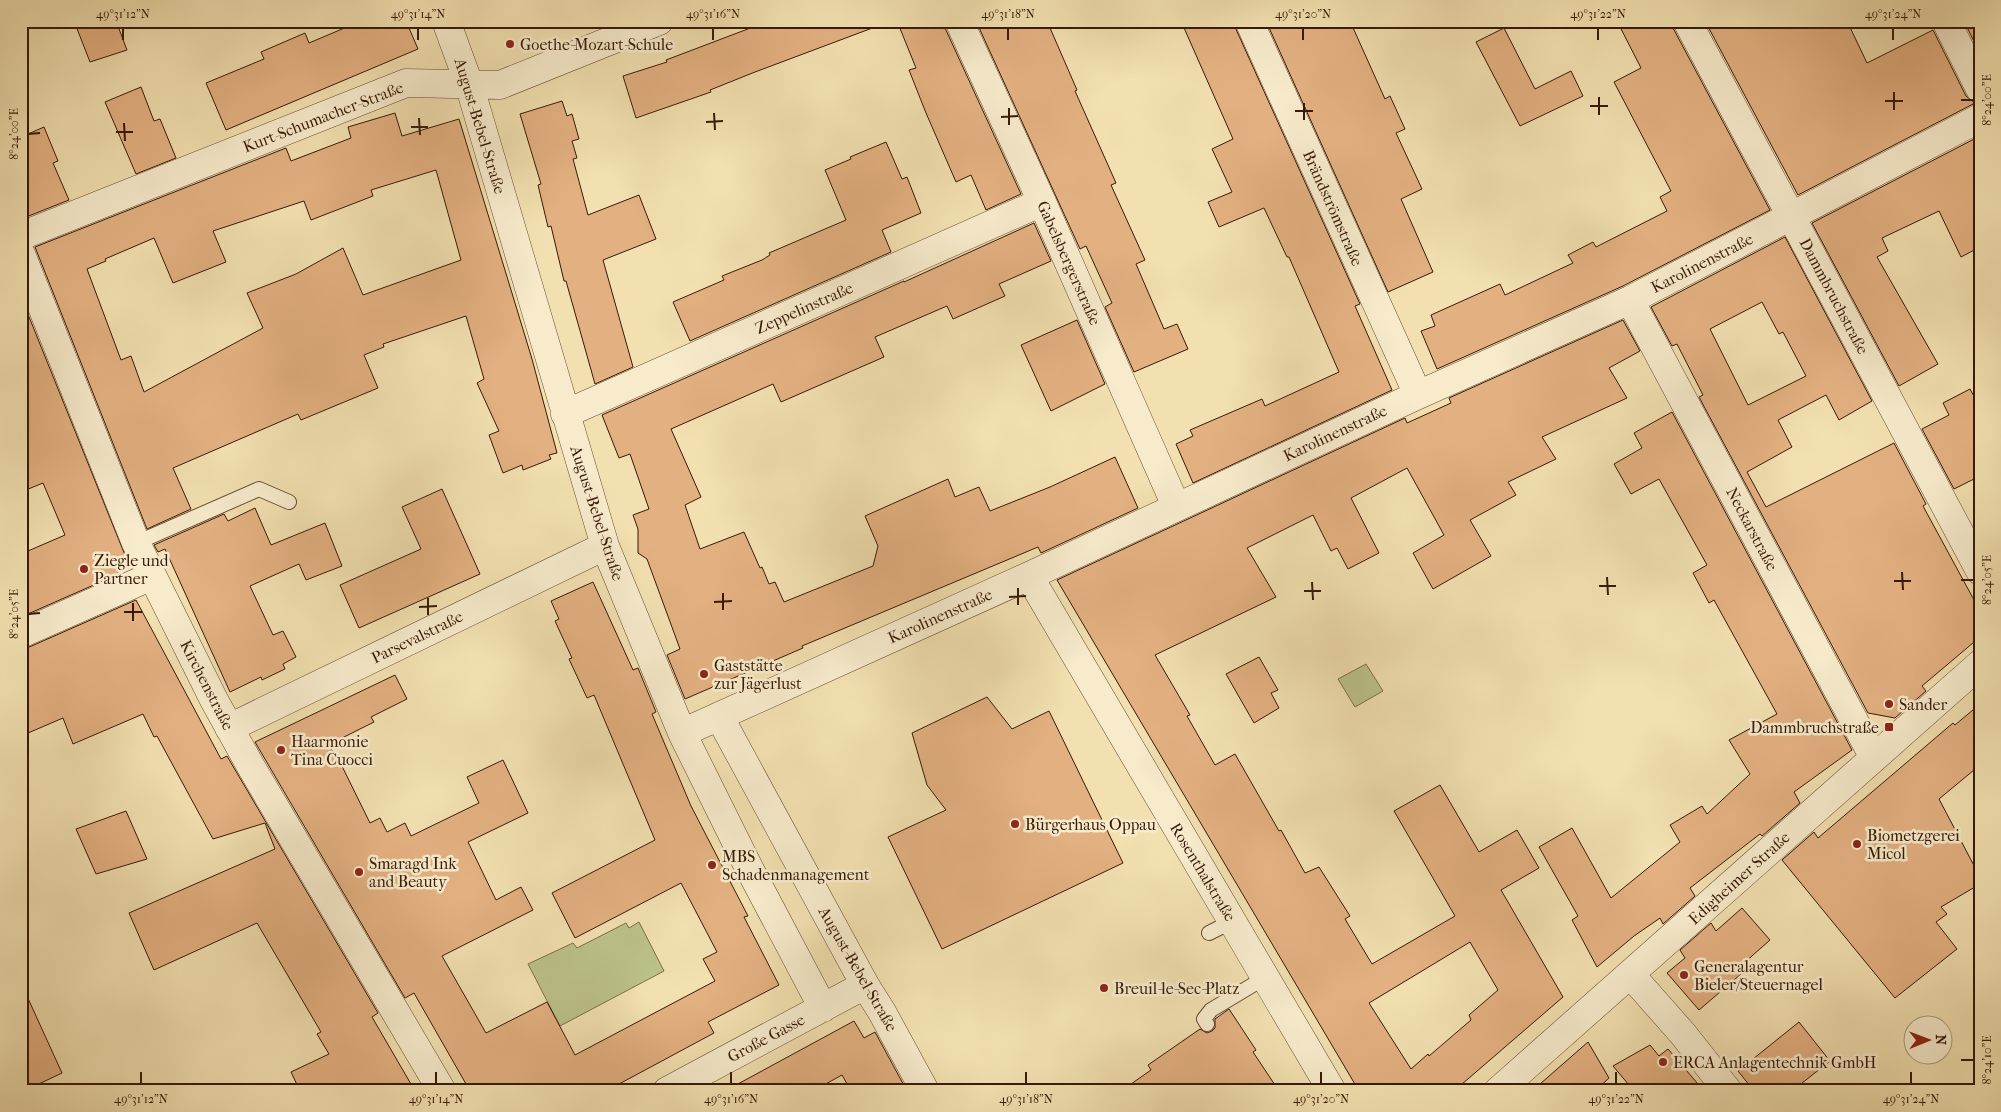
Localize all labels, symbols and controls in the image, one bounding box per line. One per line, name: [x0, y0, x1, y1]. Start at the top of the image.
text: 49°31'12"N: [96, 7, 150, 21]
text: 49°31'14"N: [391, 7, 445, 21]
text: 49°31'16"N: [686, 7, 740, 21]
text: 49°31'18"N: [981, 7, 1035, 21]
text: 49°31'20"N: [1275, 7, 1331, 21]
text: 49°31'22"N: [1570, 7, 1626, 21]
text: 49°31'24"N: [1865, 7, 1921, 21]
place label: Goethe-Mozart-Schule: [520, 35, 673, 54]
marker: Goethe-Mozart-Schule: [504, 38, 516, 50]
street label: August-Bebel-Straße: [450, 55, 510, 196]
text: 8°24'00"E: [1980, 74, 1994, 126]
street label: Kurt-Schumacher-Straße: [240, 78, 406, 156]
text: 8°24'00"E: [7, 108, 21, 160]
street label: Brändströmstraße: [1299, 147, 1367, 269]
street label: Gabelsbergerstraße: [1033, 198, 1105, 328]
street label: Karolinenstraße: [1648, 229, 1756, 297]
street label: Dammbruchstraße: [1795, 235, 1873, 357]
street label: Zeppelinstraße: [752, 278, 856, 338]
street label: Karolinenstraße: [1280, 401, 1390, 465]
street label: August-Bebel-Straße: [566, 442, 628, 583]
street label: Neckarstraße: [1722, 484, 1782, 574]
place label: Ziegle und Partner: [94, 551, 169, 588]
text: 8°24'05"E: [1980, 555, 1994, 605]
marker: Ziegle und Partner: [78, 563, 90, 575]
street label: Karolinenstraße: [885, 585, 995, 647]
text: 8°24'05"E: [7, 589, 21, 639]
street label: Parsevalstraße: [368, 607, 466, 667]
street label: Kirchenstraße: [176, 637, 238, 733]
place label: Gaststätte zur Jägerlust: [714, 656, 802, 693]
marker: Gaststätte zur Jägerlust: [698, 668, 710, 680]
place label: Sander: [1899, 695, 1948, 714]
marker: Sander: [1883, 698, 1895, 710]
place label: Dammbruchstraße: [1750, 718, 1879, 737]
marker: Dammbruchstraße: [1883, 721, 1895, 733]
place label: Haarmonie Tina Cuocci: [291, 732, 373, 769]
marker: Haarmonie Tina Cuocci: [275, 744, 287, 756]
place label: Bürgerhaus Oppau: [1025, 815, 1156, 834]
marker: Bürgerhaus Oppau: [1009, 818, 1021, 830]
street label: Rosenthalstraße: [1166, 819, 1240, 925]
place label: Biometzgerei Micol: [1867, 826, 1960, 863]
street label: Edigheimer Straße: [1685, 828, 1794, 928]
marker: Biometzgerei Micol: [1851, 838, 1863, 850]
place label: MBS Schadenmanagement: [722, 847, 870, 884]
place label: Smaragd Ink and Beauty: [369, 854, 457, 891]
marker: MBS Schadenmanagement: [706, 859, 718, 871]
marker: Smaragd Ink and Beauty: [353, 866, 365, 878]
street label: August-Bebel-Straße: [814, 902, 901, 1035]
place label: Generalagentur Bieler/Steuernagel: [1694, 957, 1823, 994]
marker: Generalagentur Bieler/Steuernagel: [1678, 969, 1690, 981]
place label: Breuil-le-Sec-Platz: [1114, 979, 1239, 998]
marker: Breuil-le-Sec-Platz: [1098, 982, 1110, 994]
street label: Große Gasse: [724, 1010, 808, 1066]
north arrow: [1904, 1014, 1954, 1064]
text: N: [1932, 1034, 1949, 1046]
text: 8°24'10"E: [1980, 1035, 1994, 1085]
place label: ERCA Anlagentechnik GmbH: [1673, 1053, 1877, 1072]
marker: ERCA Anlagentechnik GmbH: [1657, 1056, 1669, 1068]
text: 49°31'12"N: [114, 1092, 168, 1106]
text: 49°31'14"N: [409, 1092, 463, 1106]
text: 49°31'16"N: [704, 1092, 758, 1106]
text: 49°31'18"N: [999, 1092, 1053, 1106]
text: 49°31'20"N: [1293, 1092, 1349, 1106]
text: 49°31'22"N: [1588, 1092, 1644, 1106]
text: 49°31'24"N: [1883, 1092, 1939, 1106]

